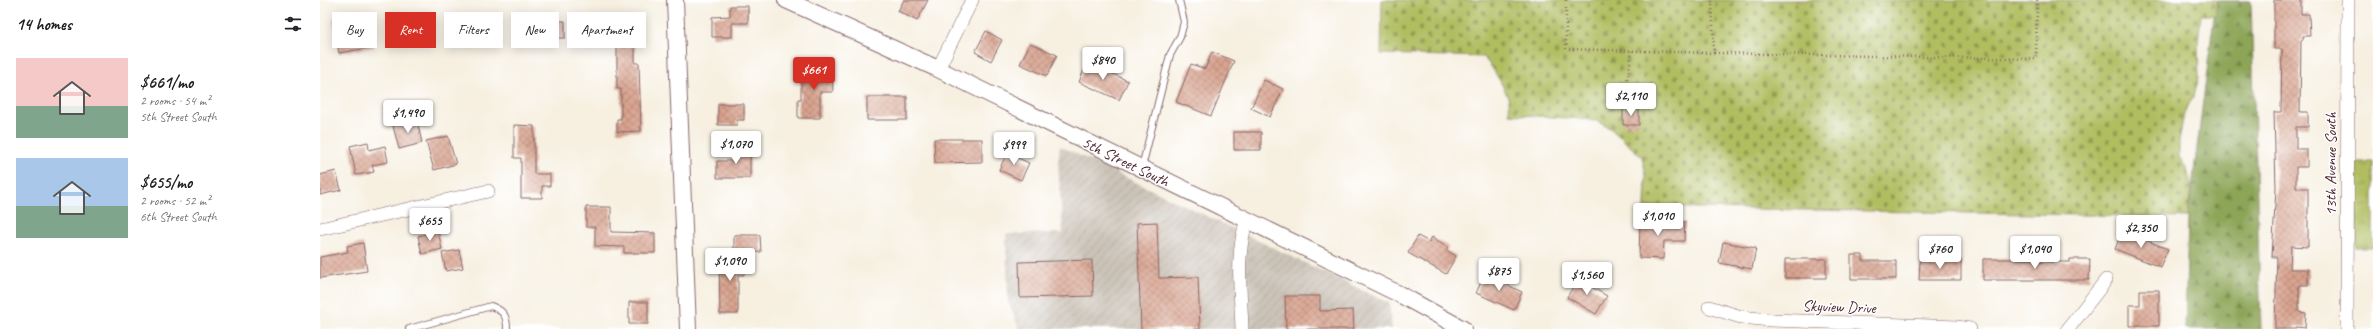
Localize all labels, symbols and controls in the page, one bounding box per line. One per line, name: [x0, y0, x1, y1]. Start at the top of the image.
chip: Buy: [332, 12, 377, 48]
chip: Rent: [385, 12, 436, 48]
chip: Filters: [444, 12, 503, 48]
chip: New: [511, 12, 559, 48]
chip: Apartment: [567, 12, 646, 48]
icon: filters: [282, 13, 304, 35]
text: 14 homes: [16, 14, 72, 35]
pin: $840: [1079, 47, 1127, 81]
text: $840: [1091, 52, 1115, 68]
pin: $661: [790, 57, 838, 91]
text: $661: [802, 62, 826, 78]
text: $661/mo: [140, 72, 193, 93]
icon: home: [48, 74, 96, 122]
pin: $2,110: [1598, 83, 1664, 117]
text: $2,110: [1615, 88, 1647, 104]
text: 2 rooms · 54 m²: [140, 93, 210, 109]
pin: $1,490: [375, 100, 441, 134]
text: $1,490: [392, 105, 424, 121]
text: 5th Street South: [140, 109, 216, 125]
street label: 13th Avenue South: [2321, 112, 2341, 216]
pin: $1,070: [703, 131, 769, 165]
pin: $999: [990, 132, 1038, 166]
street label: 5th Street South: [1079, 132, 1174, 192]
text: $1,070: [720, 136, 752, 152]
text: $999: [1003, 137, 1025, 153]
text: $655/mo: [140, 172, 192, 193]
icon: home: [48, 174, 96, 222]
text: 2 rooms · 52 m²: [140, 193, 210, 209]
pin: $1,010: [1625, 203, 1691, 237]
pin: $655: [406, 208, 454, 242]
text: $1,010: [1642, 208, 1674, 224]
text: 6th Street South: [140, 209, 216, 225]
text: $655: [418, 213, 442, 229]
pin: $2,350: [2108, 215, 2174, 249]
text: $2,350: [2125, 220, 2157, 236]
pin: $760: [1916, 236, 1964, 270]
pin: $1,040: [2002, 236, 2068, 270]
text: $760: [1928, 241, 1952, 257]
text: $1,040: [2019, 241, 2051, 257]
pin: $1,090: [697, 248, 763, 282]
text: $1,090: [714, 253, 746, 269]
pin: $875: [1475, 258, 1523, 292]
pin: $1,560: [1554, 262, 1620, 296]
text: $875: [1487, 263, 1511, 279]
text: $1,560: [1571, 267, 1603, 283]
street label: Skyview Drive: [1802, 296, 1878, 318]

